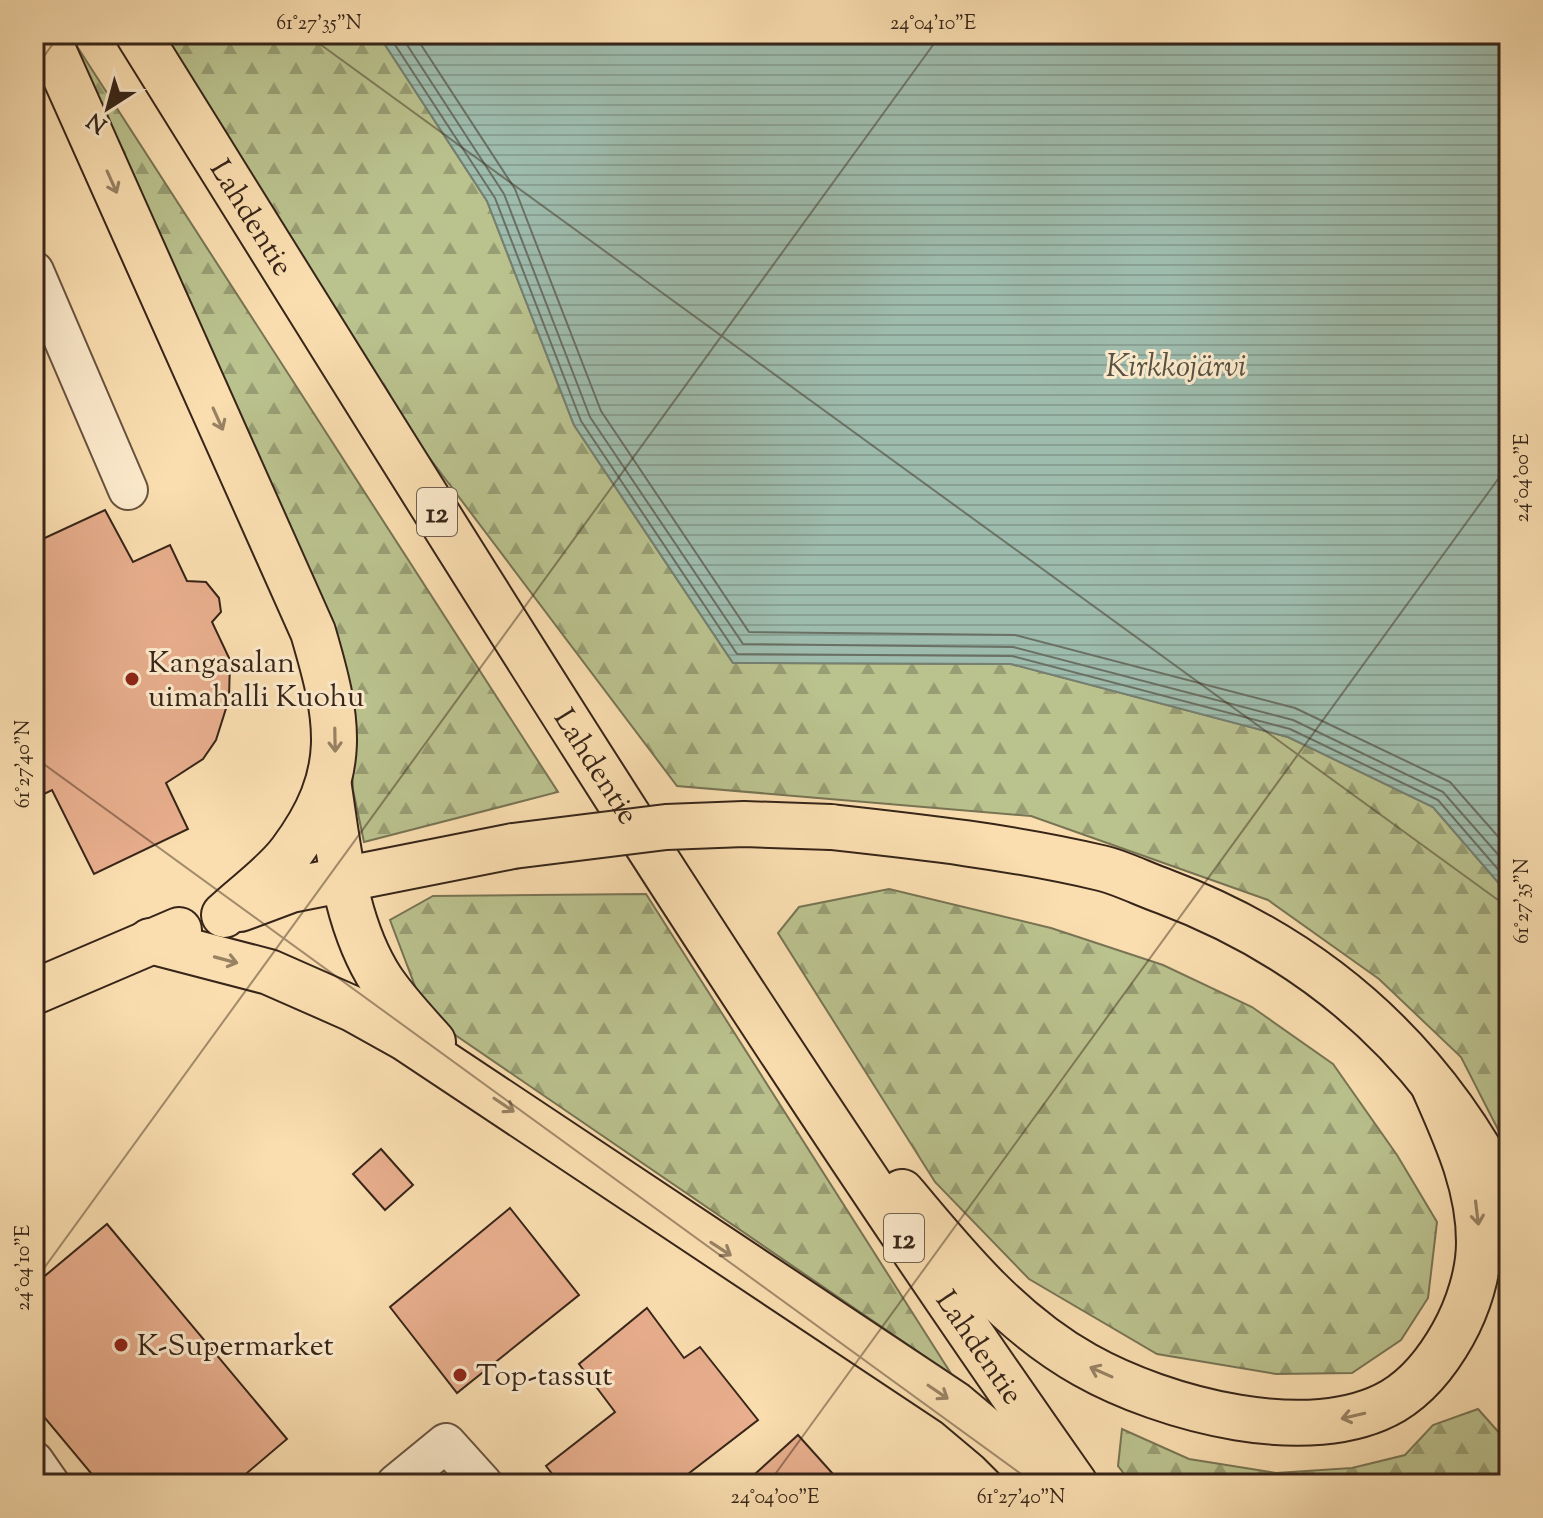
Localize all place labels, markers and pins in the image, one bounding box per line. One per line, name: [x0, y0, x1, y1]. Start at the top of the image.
place label: Kangasalan uimahalli Kuohu: [148, 643, 364, 720]
marker: Kangasalan uimahalli Kuohu: [123, 670, 141, 688]
place label: K-Supermarket: [137, 1326, 334, 1369]
marker: K-Supermarket: [112, 1336, 130, 1354]
place label: Top-tassut: [476, 1356, 612, 1399]
marker: Top-tassut: [451, 1366, 469, 1384]

